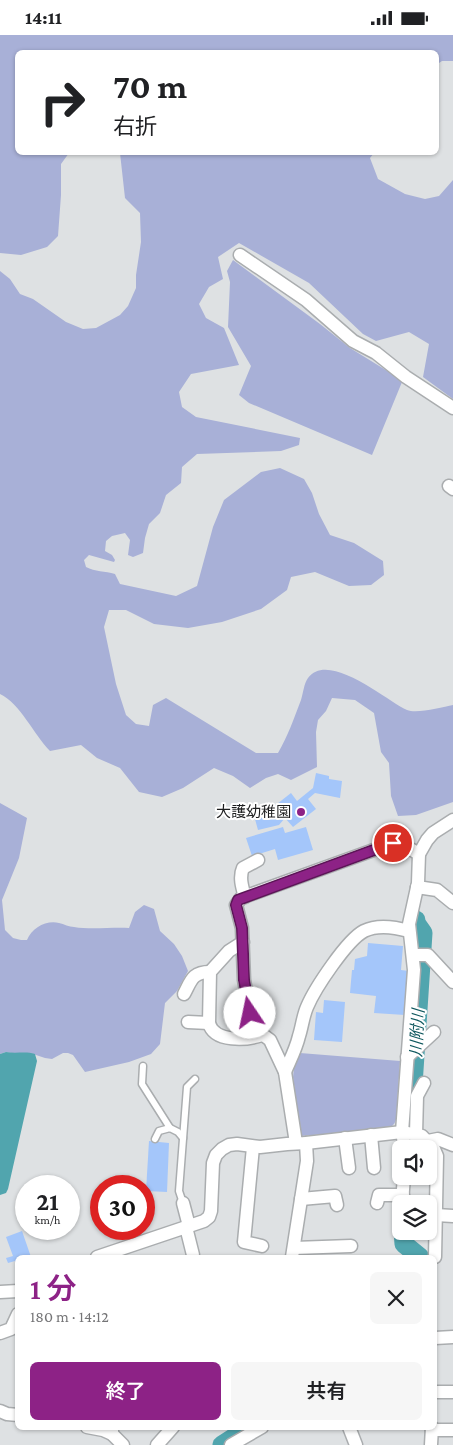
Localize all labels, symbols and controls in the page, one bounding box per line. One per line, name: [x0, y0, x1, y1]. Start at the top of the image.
text: 14:11: [25, 7, 62, 28]
text: 70 m: [113, 67, 187, 106]
icon: right: [30, 70, 95, 135]
text: 右折: [113, 114, 157, 139]
place label: 大護幼稚園: [216, 804, 291, 820]
marker: 大護幼稚園: [295, 806, 307, 818]
pin: [372, 822, 414, 864]
icon: arrive: [379, 829, 407, 857]
position arrow: [223, 986, 275, 1038]
water label: 川附川: [407, 1007, 427, 1057]
map controls: [392, 1140, 437, 1240]
button: sound: [392, 1140, 437, 1185]
speed limit sign: 30: [90, 1175, 155, 1240]
text: 21: [36, 1188, 59, 1215]
button: layers: [392, 1195, 437, 1240]
text: km/h: [35, 1213, 60, 1227]
text: 1 分: [30, 1272, 76, 1305]
button: close: [370, 1272, 422, 1324]
text: 180 m · 14:12: [30, 1308, 109, 1325]
button: 終了: [30, 1362, 221, 1420]
button: 共有: [231, 1362, 422, 1420]

